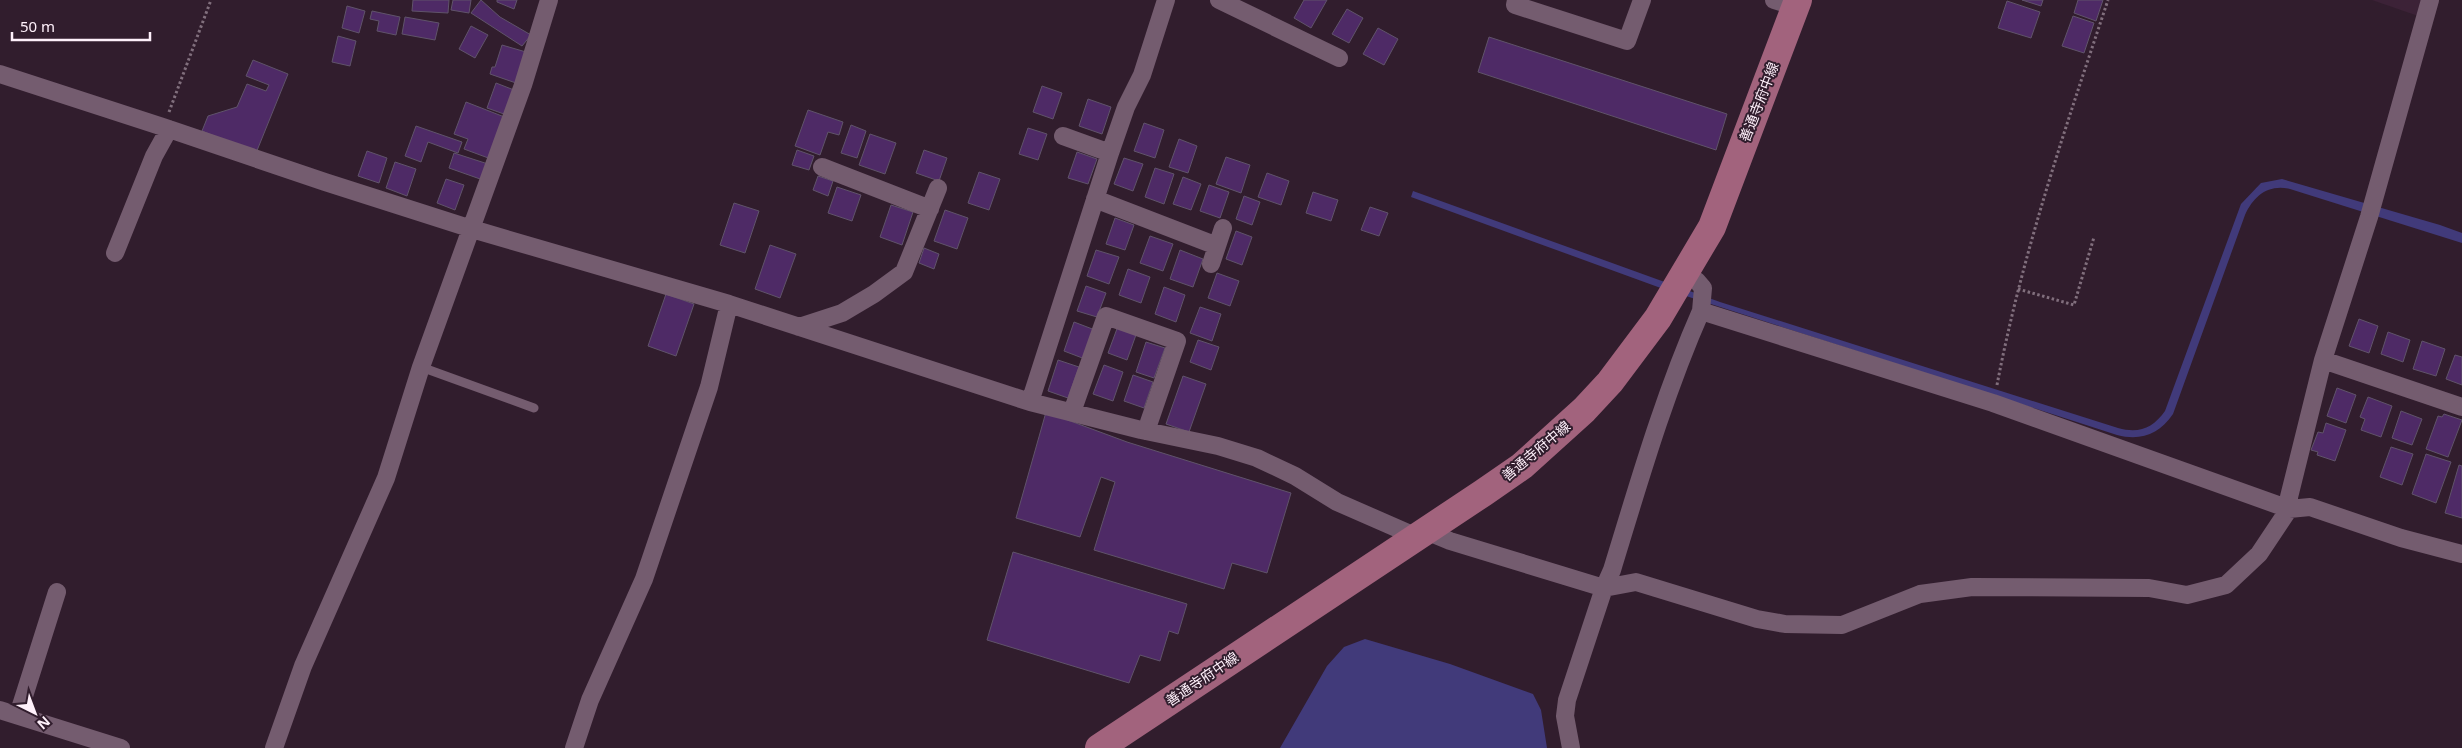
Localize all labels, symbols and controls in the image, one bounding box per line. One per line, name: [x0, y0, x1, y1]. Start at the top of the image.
scale bar: [12, 10, 150, 42]
text: 50 m: [20, 16, 55, 36]
street label: 善通寺府中線: [1735, 59, 1782, 144]
street label: 善通寺府中線: [1497, 416, 1574, 485]
street label: 善通寺府中線: [1162, 647, 1242, 710]
north arrow: [10, 688, 60, 738]
text: N: [33, 712, 55, 734]

